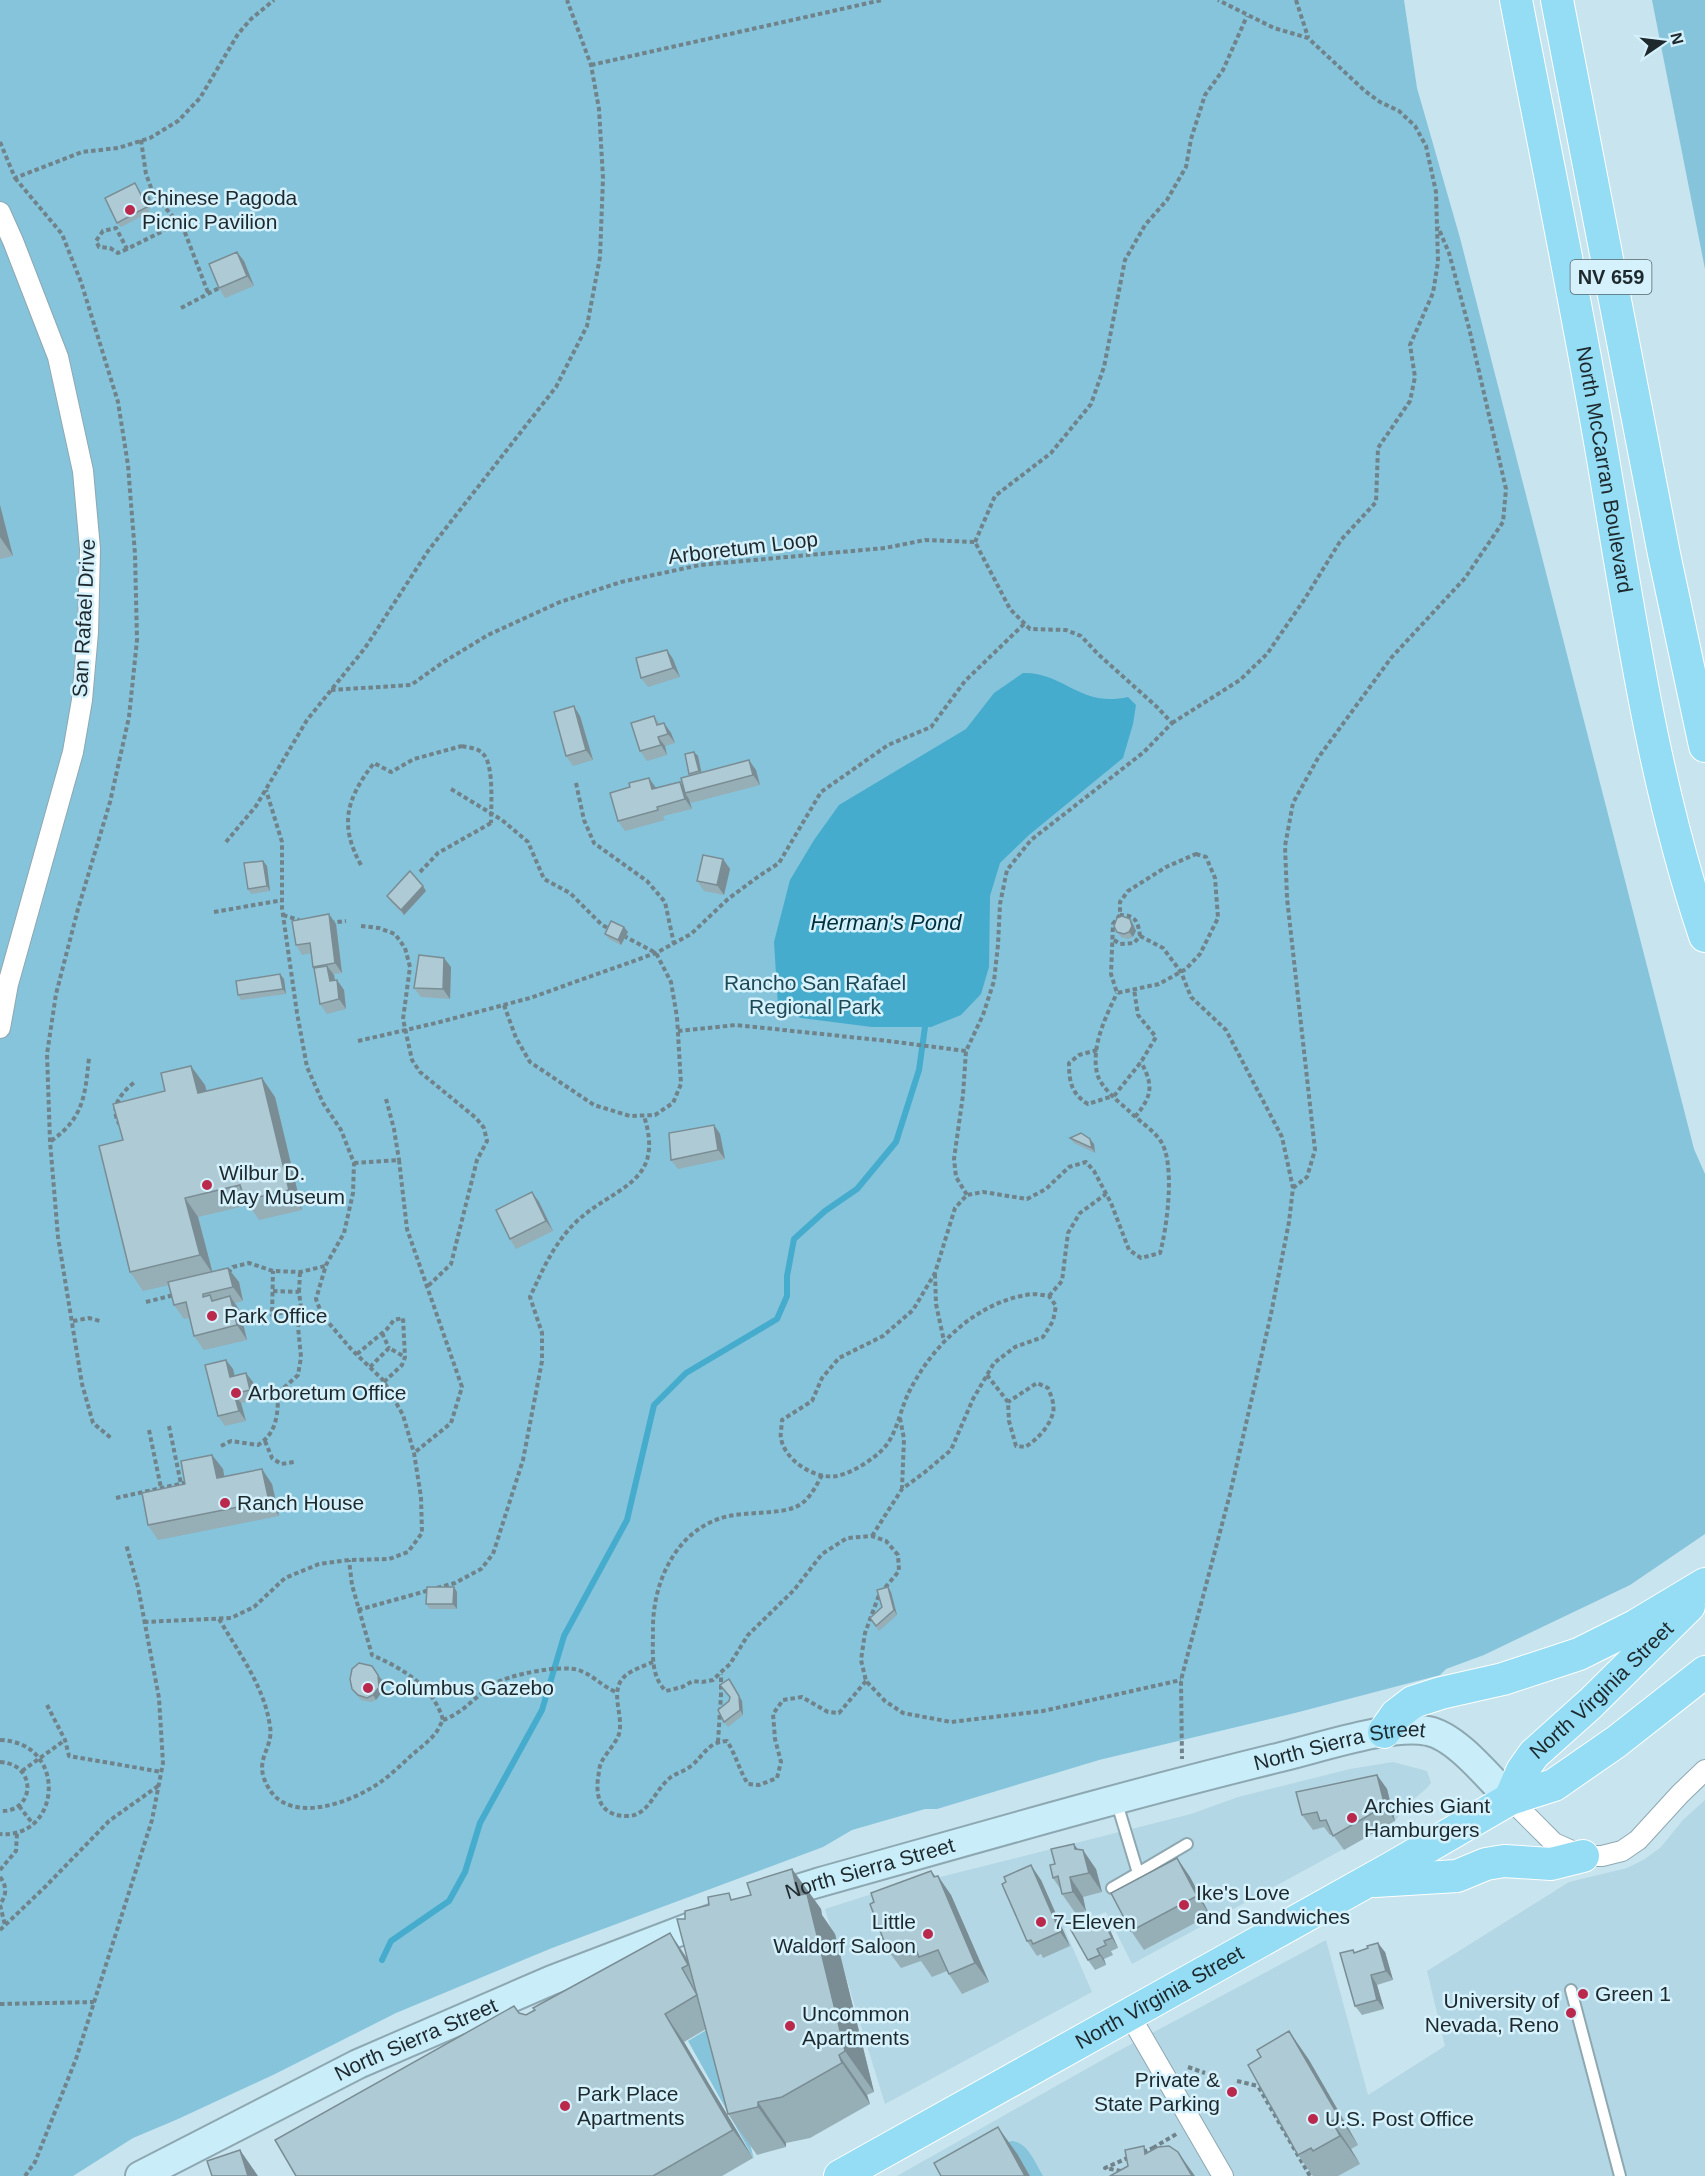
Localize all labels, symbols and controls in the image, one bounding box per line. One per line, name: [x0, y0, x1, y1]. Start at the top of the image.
north arrow: [1633, 12, 1693, 72]
text: N: [1667, 31, 1687, 46]
place label: Chinese Pagoda Picnic Pavilion: [142, 186, 298, 233]
marker: Chinese Pagoda Picnic Pavilion: [123, 203, 137, 217]
road number: NV 659: [1570, 260, 1652, 294]
street label: North McCarran Boulevard: [1572, 344, 1637, 595]
street label: Arboretum Loop: [667, 527, 819, 568]
street label: San Rafael Drive: [68, 538, 99, 698]
water label: Herman's Pond: [811, 910, 962, 935]
park label: Rancho San Rafael Regional Park: [724, 971, 906, 1018]
place label: Wilbur D. May Museum: [219, 1161, 345, 1208]
marker: Wilbur D. May Museum: [200, 1178, 214, 1192]
place label: Park Office: [224, 1304, 327, 1327]
marker: Park Office: [205, 1309, 219, 1323]
place label: Arboretum Office: [248, 1381, 406, 1404]
marker: Arboretum Office: [229, 1386, 243, 1400]
place label: Ranch House: [237, 1491, 364, 1514]
marker: Ranch House: [218, 1496, 232, 1510]
street label: North Virginia Street: [1525, 1617, 1678, 1763]
place label: Columbus Gazebo: [380, 1676, 554, 1699]
marker: Columbus Gazebo: [361, 1681, 375, 1695]
street label: North Sierra Street: [1251, 1717, 1427, 1774]
place label: Archies Giant Hamburgers: [1364, 1794, 1490, 1841]
marker: Archies Giant Hamburgers: [1345, 1811, 1359, 1825]
street label: North Sierra Street: [782, 1833, 957, 1903]
place label: Ike's Love and Sandwiches: [1196, 1881, 1350, 1928]
marker: Ike's Love and Sandwiches: [1177, 1898, 1191, 1912]
place label: Little Waldorf Saloon: [773, 1910, 916, 1957]
place label: 7-Eleven: [1053, 1910, 1136, 1933]
marker: 7-Eleven: [1034, 1915, 1048, 1929]
marker: Little Waldorf Saloon: [921, 1927, 935, 1941]
street label: North Virginia Street: [1071, 1941, 1247, 2053]
place label: Green 1: [1595, 1982, 1671, 2005]
marker: Green 1: [1576, 1987, 1590, 2001]
place label: University of Nevada, Reno: [1425, 1989, 1559, 2036]
street label: North Sierra Street: [331, 1993, 501, 2085]
place label: Uncommon Apartments: [802, 2002, 909, 2049]
marker: University of Nevada, Reno: [1564, 2006, 1578, 2020]
marker: Uncommon Apartments: [783, 2019, 797, 2033]
place label: Private & State Parking: [1094, 2068, 1220, 2115]
place label: Park Place Apartments: [577, 2082, 684, 2129]
marker: Private & State Parking: [1225, 2085, 1239, 2099]
marker: Park Place Apartments: [558, 2099, 572, 2113]
place label: U.S. Post Office: [1325, 2107, 1474, 2130]
marker: U.S. Post Office: [1306, 2112, 1320, 2126]

